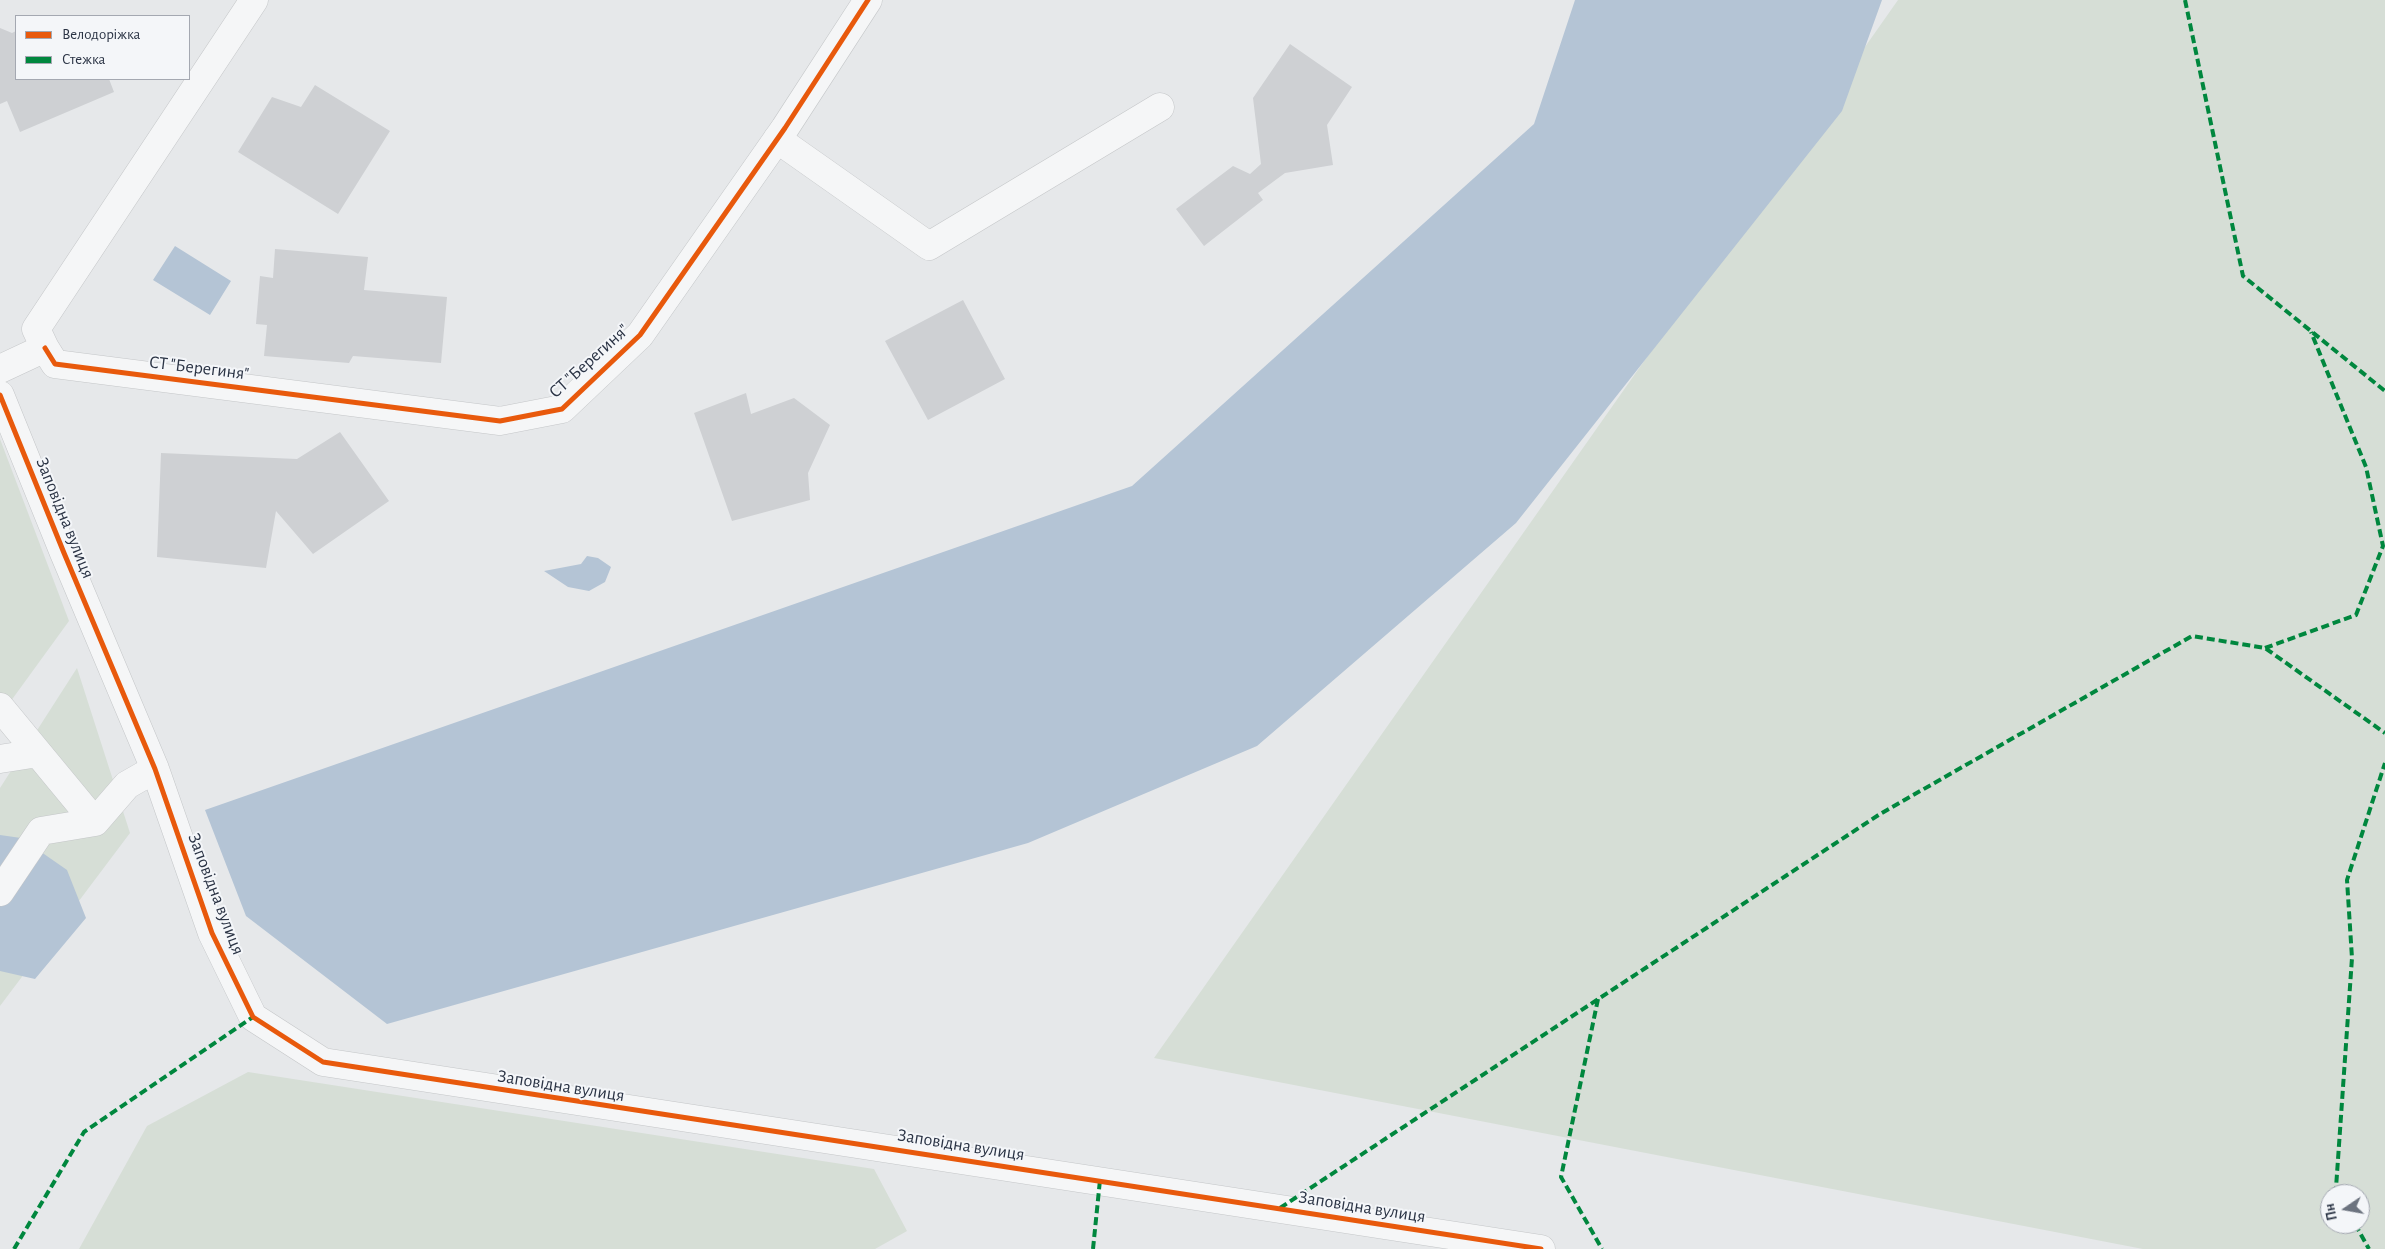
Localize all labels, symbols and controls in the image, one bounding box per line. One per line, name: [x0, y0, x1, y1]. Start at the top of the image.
legend: [15, 15, 190, 80]
text: Велодоріжка: [62, 27, 140, 42]
text: Стежка: [62, 52, 105, 67]
street label: СТ "Берегиня": [544, 319, 634, 403]
street label: СТ "Берегиня": [148, 351, 250, 385]
street label: Заповідна вулиця: [31, 454, 99, 582]
street label: Заповідна вулиця: [183, 830, 249, 958]
street label: Заповідна вулиця: [496, 1065, 626, 1107]
street label: Заповідна вулиця: [896, 1124, 1026, 1166]
north arrow: [2320, 1184, 2370, 1234]
street label: Заповідна вулиця: [1297, 1186, 1427, 1228]
text: Пн: [2323, 1202, 2340, 1222]

